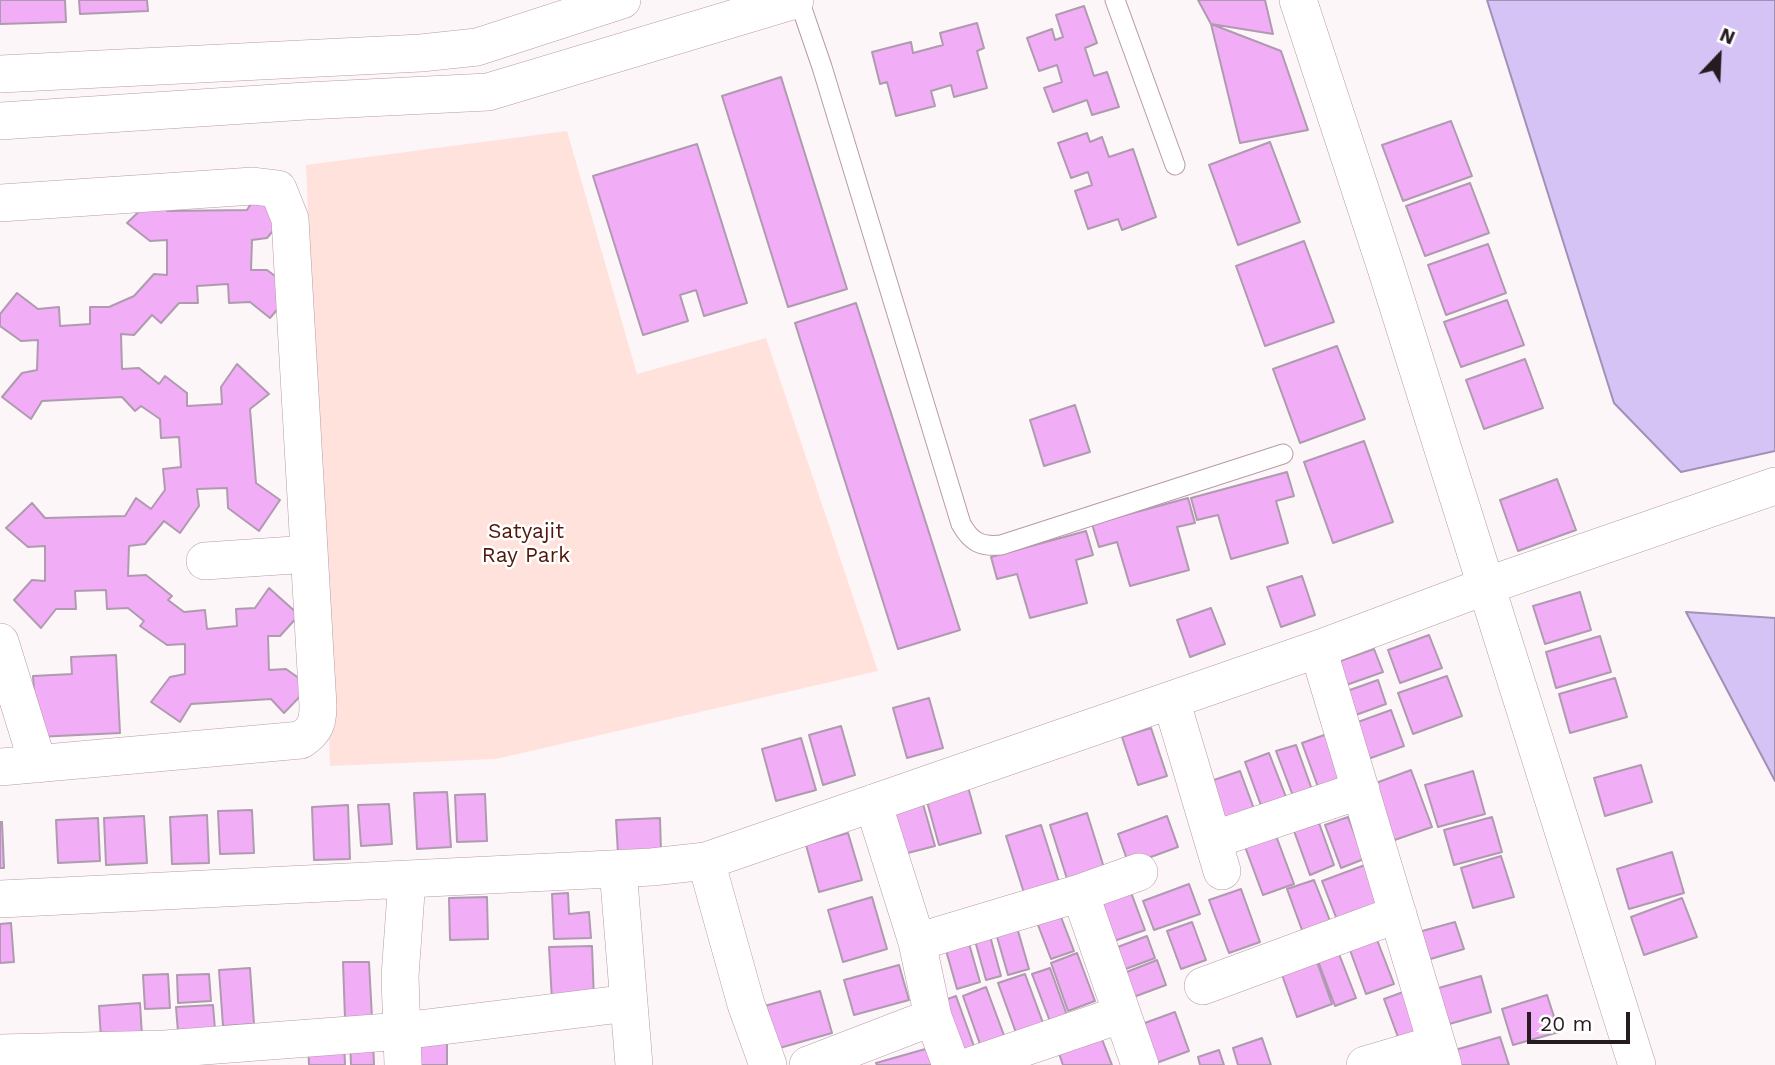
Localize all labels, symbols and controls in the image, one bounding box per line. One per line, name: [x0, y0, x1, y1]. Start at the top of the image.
north arrow: [1684, 21, 1754, 91]
text: N: [1716, 23, 1738, 50]
park label: Satyajit Ray Park: [482, 519, 570, 569]
scale bar: [1530, 998, 1633, 1042]
text: 20 m: [1540, 1011, 1592, 1036]

